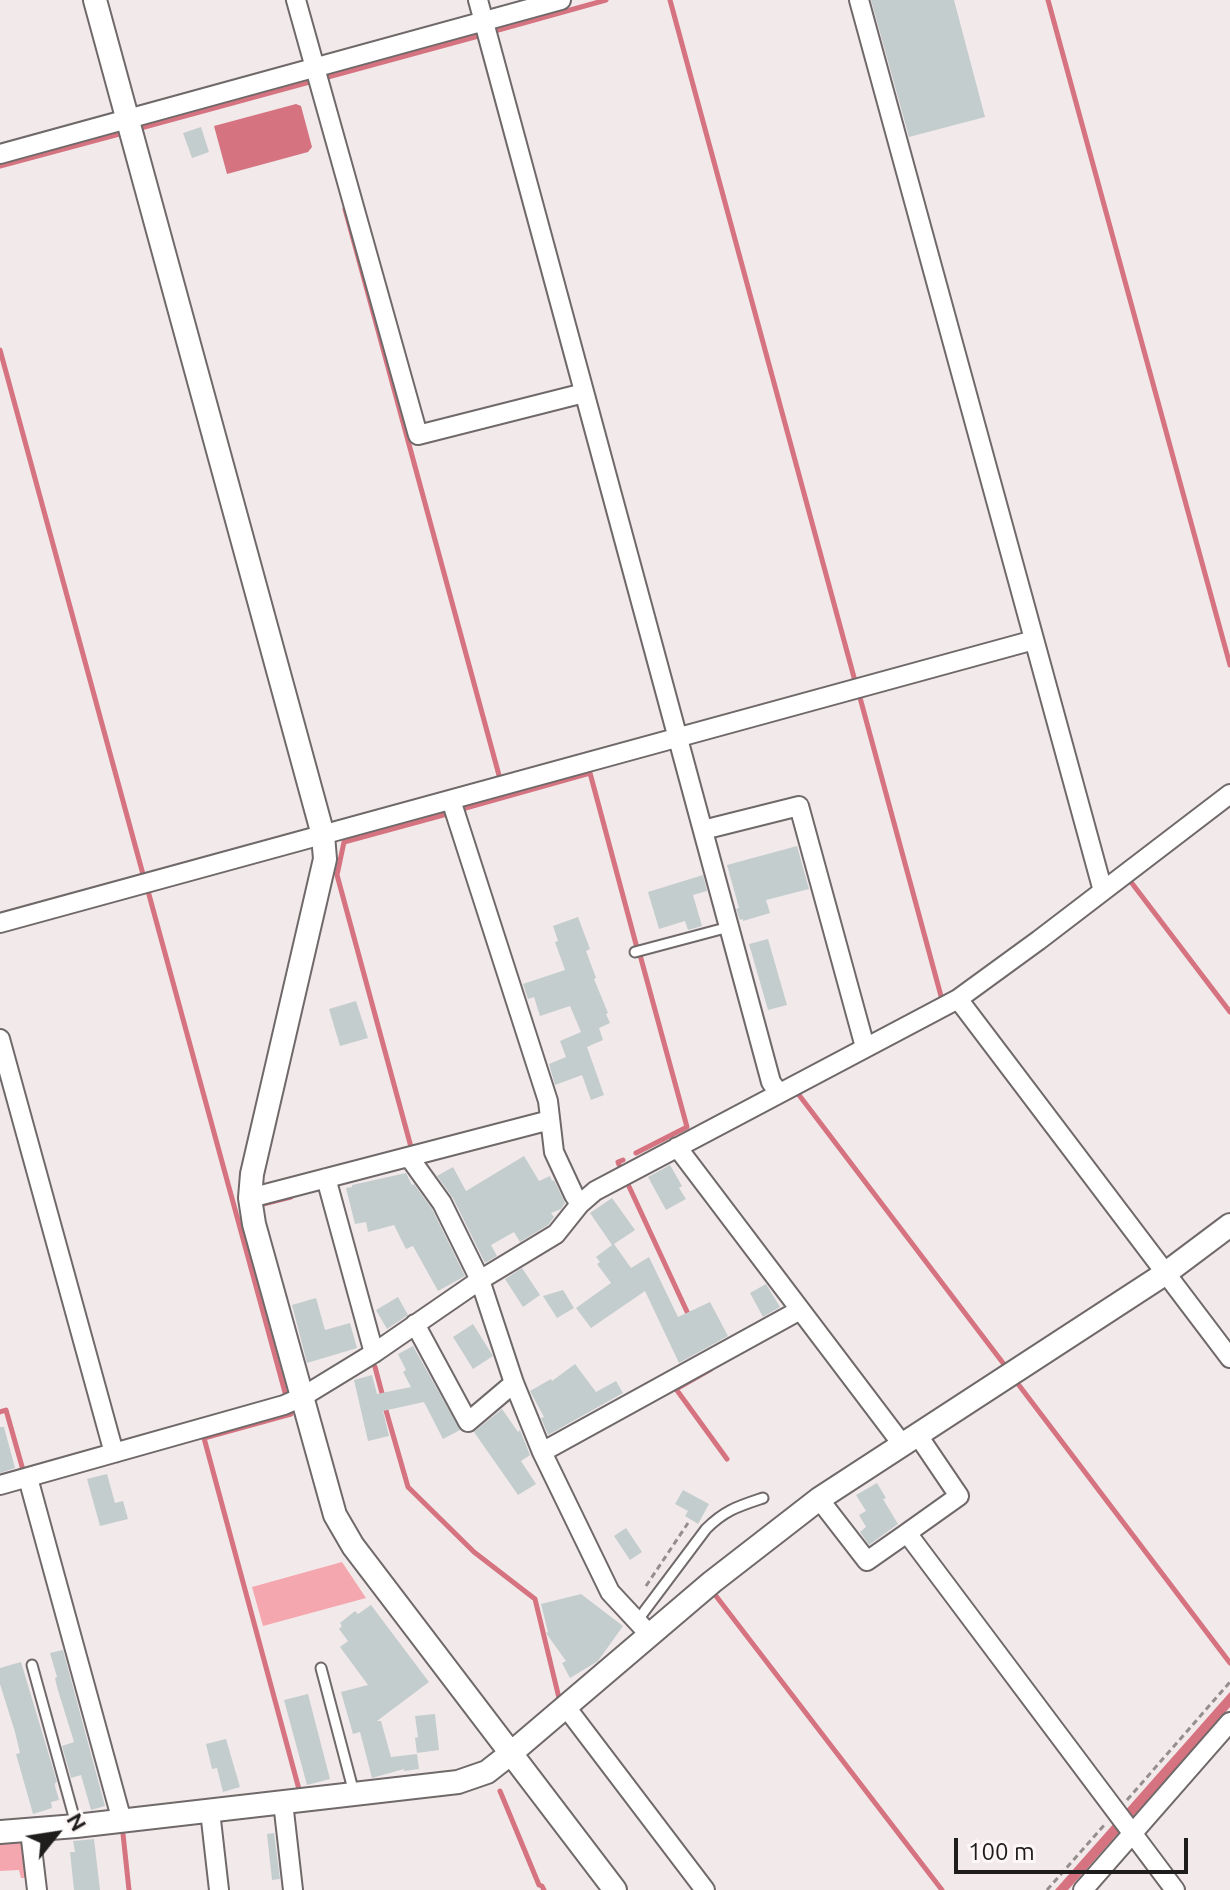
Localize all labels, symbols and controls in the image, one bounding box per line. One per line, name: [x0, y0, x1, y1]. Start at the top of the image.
north arrow: [16, 1794, 96, 1874]
text: N: [62, 1808, 92, 1835]
scale bar: [958, 1822, 1192, 1872]
text: 100 m: [968, 1838, 1035, 1865]

